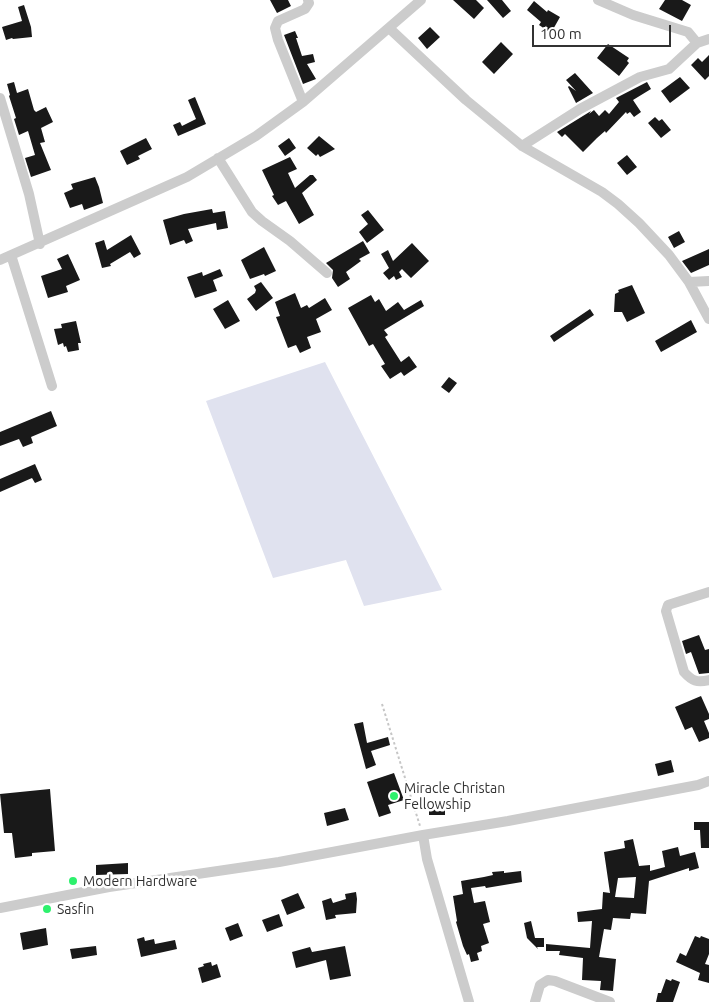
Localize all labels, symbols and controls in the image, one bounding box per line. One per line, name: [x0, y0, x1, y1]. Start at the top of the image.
scale bar: [534, 15, 673, 47]
text: 100 m: [540, 25, 582, 42]
place label: Miracle Christan Fellowship: [404, 780, 505, 812]
marker: Miracle Christan Fellowship: [388, 790, 400, 802]
place label: Modern Hardware: [83, 873, 197, 889]
marker: Modern Hardware: [67, 875, 79, 887]
place label: Sasfin: [57, 901, 94, 917]
marker: Sasfin: [41, 903, 53, 915]

